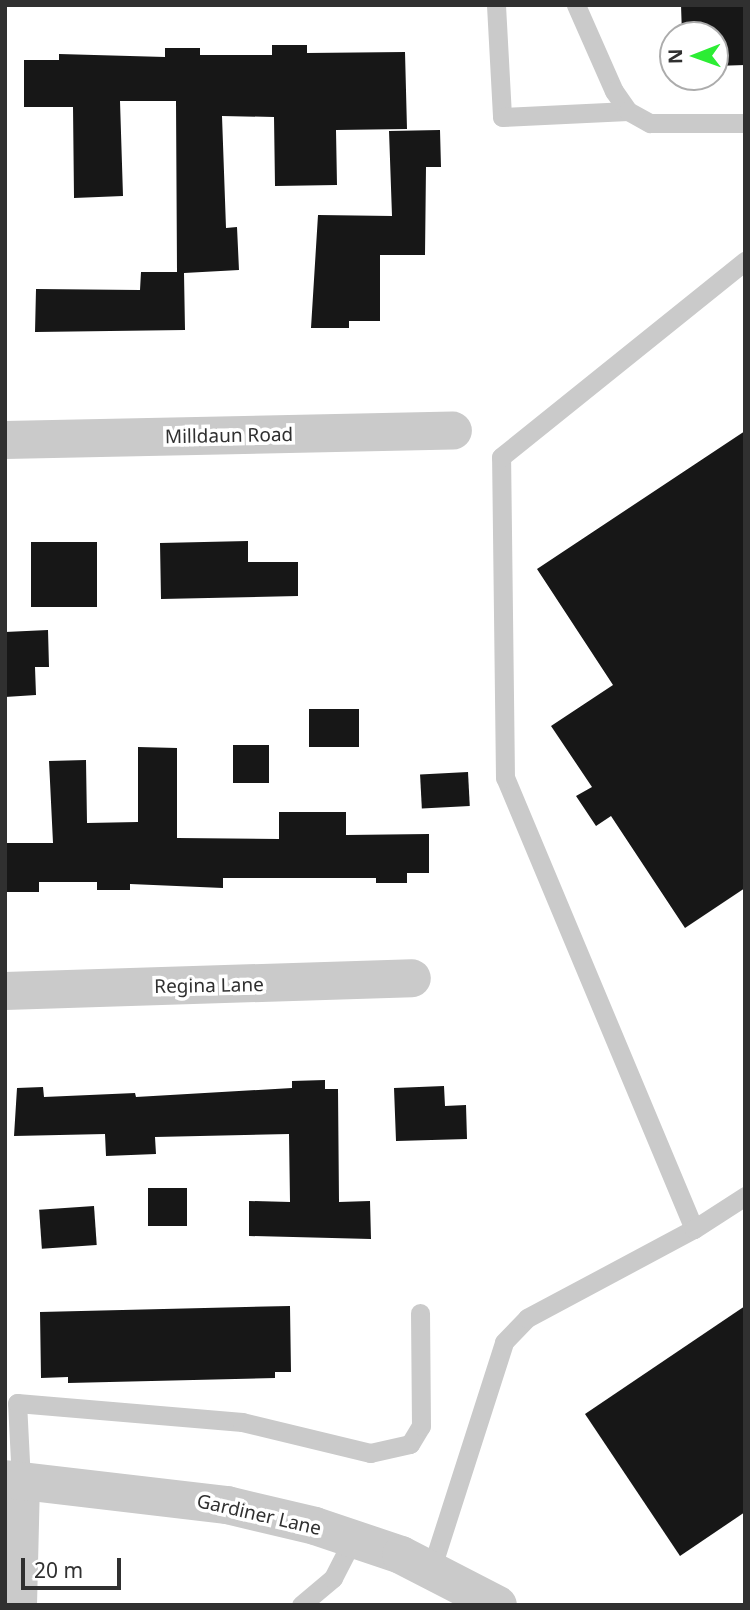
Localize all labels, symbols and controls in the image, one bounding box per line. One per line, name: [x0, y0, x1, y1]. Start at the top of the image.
north arrow: [659, 21, 729, 91]
text: N: [662, 48, 688, 64]
street label: Milldaun Road: [165, 423, 293, 449]
street label: Regina Lane: [154, 974, 264, 998]
street label: Gardiner Lane: [195, 1490, 323, 1540]
scale bar: [24, 1544, 124, 1588]
text: 20 m: [34, 1556, 83, 1584]

